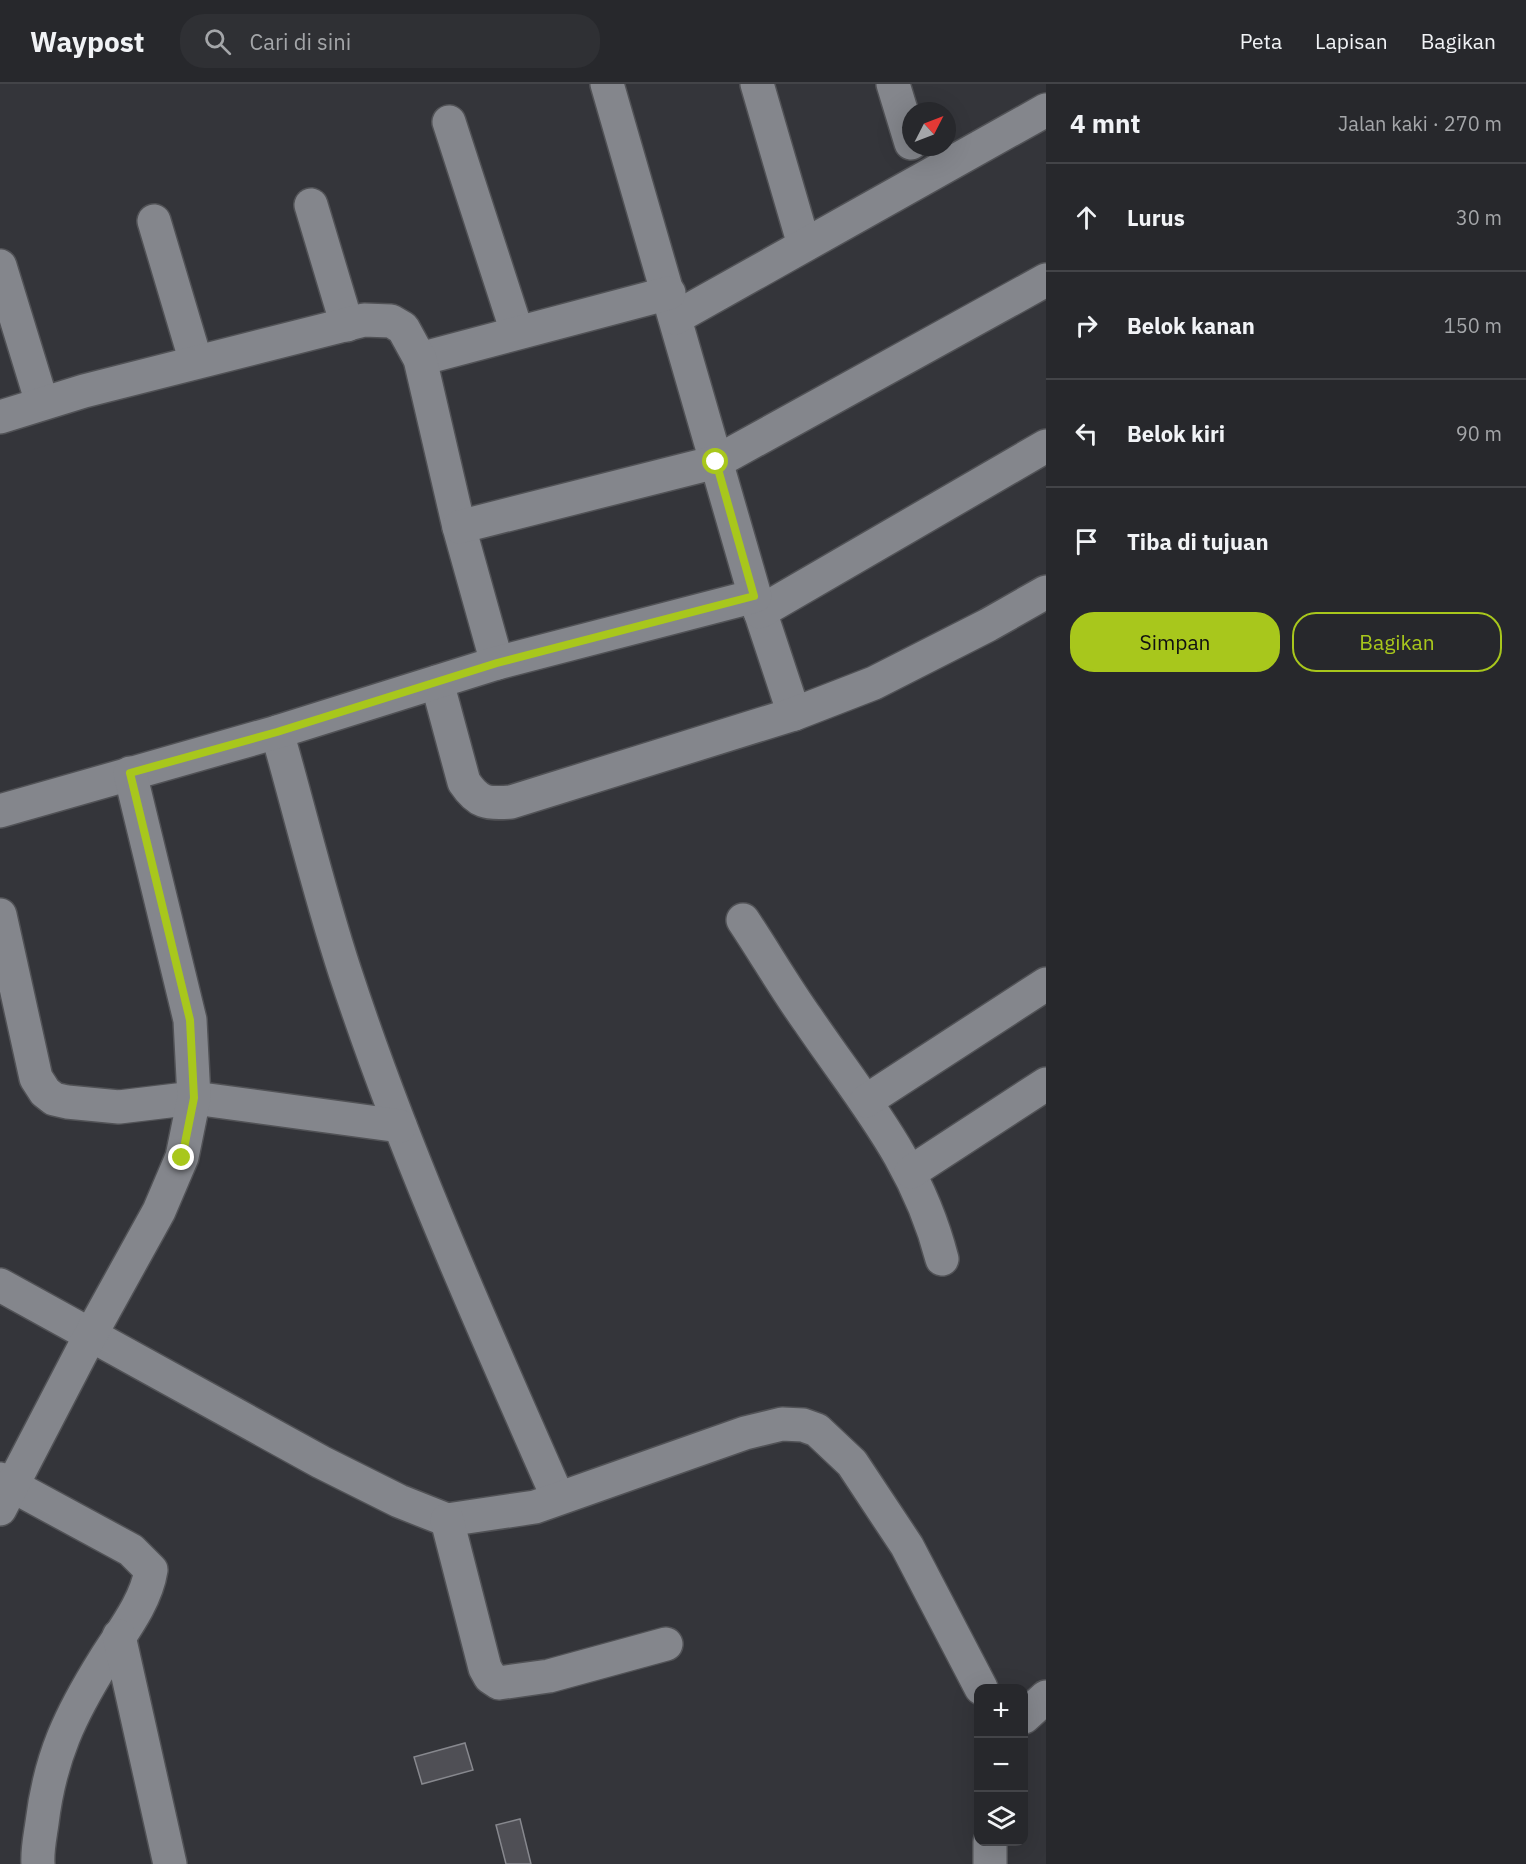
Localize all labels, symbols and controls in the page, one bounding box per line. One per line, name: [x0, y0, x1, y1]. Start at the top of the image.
search box: [180, 14, 600, 68]
text: Waypost: [30, 23, 144, 60]
icon: search: [201, 25, 234, 58]
text: Cari di sini: [249, 27, 351, 56]
text: Peta: [1240, 27, 1282, 55]
text: Lapisan: [1315, 27, 1388, 55]
text: Bagikan: [1421, 27, 1496, 55]
north arrow: [902, 102, 956, 156]
text: 4 mnt: [1070, 106, 1140, 140]
text: Jalan kaki · 270 m: [1338, 110, 1502, 137]
icon: ahead: [1070, 201, 1103, 234]
text: Lurus: [1127, 203, 1185, 232]
text: 30 m: [1456, 204, 1502, 231]
icon: right: [1070, 309, 1103, 342]
text: Belok kanan: [1127, 311, 1255, 340]
text: 150 m: [1444, 312, 1502, 339]
icon: left: [1070, 417, 1103, 450]
text: Belok kiri: [1127, 419, 1225, 448]
text: 90 m: [1456, 420, 1502, 447]
route start: [702, 448, 728, 474]
icon: arrive: [1070, 525, 1103, 558]
text: Tiba di tujuan: [1127, 527, 1269, 556]
button: Simpan: [1070, 612, 1280, 672]
button: Bagikan: [1292, 612, 1502, 672]
route end: [168, 1144, 194, 1170]
map controls: [974, 1684, 1028, 1846]
button: +: [974, 1684, 1028, 1738]
button: −: [974, 1738, 1028, 1792]
button: layers: [974, 1792, 1028, 1846]

